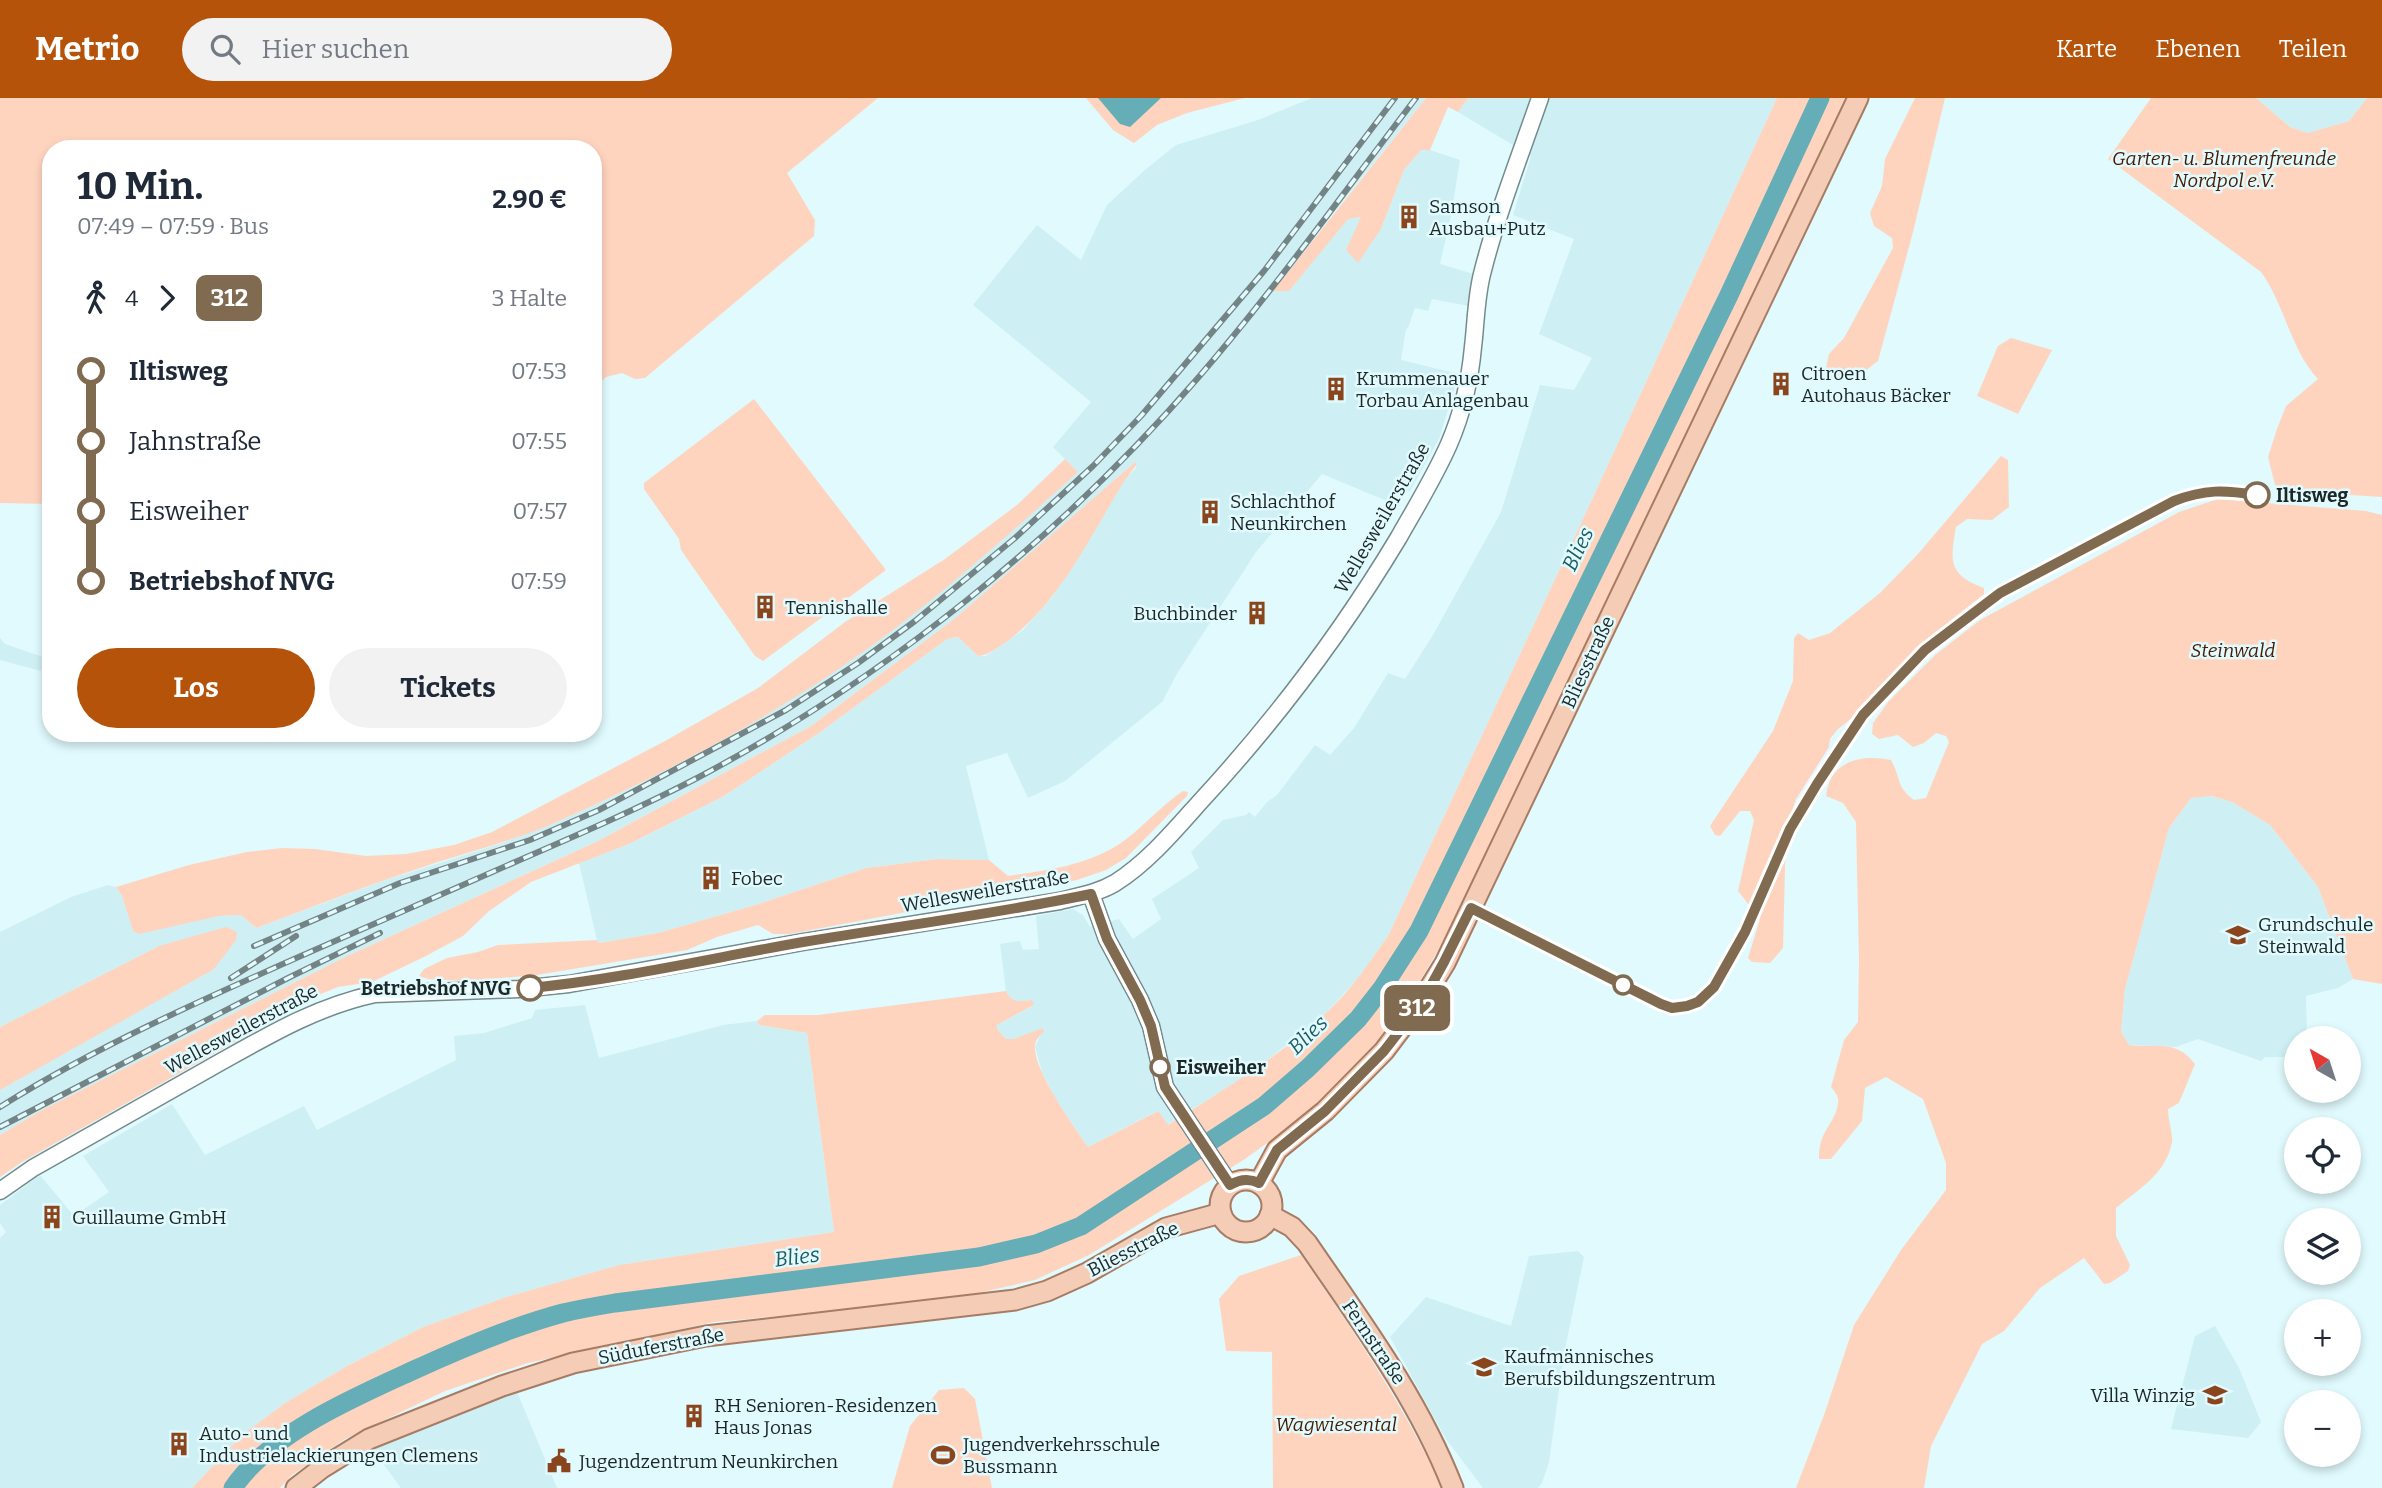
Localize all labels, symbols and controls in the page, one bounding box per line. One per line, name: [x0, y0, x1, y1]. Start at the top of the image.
search box: [182, 18, 672, 81]
text: Metrio: [35, 29, 140, 69]
icon: search: [206, 30, 244, 68]
text: Hier suchen: [262, 34, 409, 65]
text: Karte: [2056, 35, 2117, 63]
text: Ebenen: [2155, 35, 2241, 63]
text: Teilen: [2279, 35, 2347, 63]
park label: Garten- u. Blumenfreunde Nordpol e.V.: [2112, 147, 2337, 192]
text: 10 Min.: [77, 163, 203, 209]
text: 2.90 €: [492, 184, 567, 215]
place label: Samson Ausbau+Putz: [1429, 195, 1546, 240]
building icon: Samson Ausbau+Putz: [1395, 203, 1423, 231]
text: 07:49 – 07:59 · Bus: [77, 212, 269, 240]
icon: walk: [77, 279, 115, 317]
icon: forward: [148, 279, 186, 317]
text: 4: [125, 284, 138, 312]
text: 312: [210, 284, 248, 312]
text: 3 Halte: [492, 284, 567, 312]
text: Iltisweg: [129, 356, 228, 387]
text: 07:53: [511, 357, 567, 385]
place label: Citroen Autohaus Bäcker: [1801, 362, 1951, 407]
place label: Krummenauer Torbau Anlagenbau: [1356, 367, 1529, 412]
building icon: Citroen Autohaus Bäcker: [1767, 370, 1795, 398]
building icon: Krummenauer Torbau Anlagenbau: [1322, 375, 1350, 403]
text: Jahnstraße: [129, 426, 262, 457]
text: 07:55: [511, 427, 567, 455]
street label: Wellesweilerstraße: [1329, 439, 1435, 597]
marker: Iltisweg: [2244, 482, 2270, 508]
place label: Iltisweg: [2276, 484, 2348, 507]
place label: Schlachthof Neunkirchen: [1230, 490, 1347, 535]
text: Eisweiher: [129, 496, 249, 527]
text: 07:57: [512, 497, 567, 525]
building icon: Schlachthof Neunkirchen: [1196, 498, 1224, 526]
water label: Blies: [1556, 523, 1600, 575]
text: Betriebshof NVG: [129, 566, 335, 597]
text: 07:59: [510, 567, 567, 595]
building icon: Tennishalle: [751, 593, 779, 621]
place label: Tennishalle: [785, 596, 888, 619]
building icon: Buchbinder: [1243, 599, 1271, 627]
place label: Buchbinder: [1133, 602, 1238, 625]
street label: Bliesstraße: [1557, 612, 1619, 712]
park label: Steinwald: [2191, 639, 2275, 662]
button: Los: [77, 648, 315, 728]
button: Tickets: [329, 648, 567, 728]
building icon: Fobec: [697, 864, 725, 892]
street label: Wellesweilerstraße: [899, 865, 1071, 917]
place label: Fobec: [731, 867, 783, 890]
place label: Grundschule Steinwald: [2258, 913, 2373, 958]
school or university icon: Grundschule Steinwald: [2224, 921, 2252, 949]
marker: Betriebshof NVG: [517, 975, 543, 1001]
unlabelled marker: [1613, 975, 1633, 995]
place label: Betriebshof NVG: [361, 977, 511, 1000]
street label: Wellesweilerstraße: [160, 979, 322, 1079]
line badge: 312: [1377, 985, 1457, 1031]
text: 312: [1398, 994, 1436, 1022]
water label: Blies: [1283, 1010, 1333, 1060]
north arrow: [2284, 1026, 2361, 1102]
map controls: [2284, 1026, 2361, 1467]
place label: Eisweiher: [1176, 1056, 1266, 1079]
marker: Eisweiher: [1150, 1057, 1170, 1077]
button: locate: [2284, 1117, 2361, 1194]
building icon: Guillaume GmbH: [38, 1203, 66, 1231]
place label: Guillaume GmbH: [72, 1206, 227, 1229]
button: layers: [2284, 1208, 2361, 1285]
street label: Bliesstraße: [1084, 1216, 1182, 1282]
water label: Blies: [773, 1241, 821, 1273]
street label: Fernstraße: [1337, 1295, 1411, 1389]
button: +: [2284, 1299, 2361, 1376]
street label: Süduferstraße: [596, 1323, 726, 1369]
place label: Kaufmännisches Berufsbildungszentrum: [1504, 1345, 1716, 1390]
school or university icon: Kaufmännisches Berufsbildungszentrum: [1470, 1353, 1498, 1381]
school or university icon: Villa Winzig: [2201, 1381, 2229, 1409]
place label: Villa Winzig: [2090, 1384, 2195, 1407]
button: −: [2284, 1390, 2361, 1467]
place label: RH Senioren-Residenzen Haus Jonas: [714, 1394, 937, 1439]
building icon: RH Senioren-Residenzen Haus Jonas: [680, 1402, 708, 1430]
park label: Wagwiesental: [1275, 1413, 1397, 1436]
place label: Auto- und Industrielackierungen Clemens: [199, 1422, 478, 1467]
building icon: Auto- und Industrielackierungen Clemens: [165, 1430, 193, 1458]
place label: Jugendverkehrsschule Bussmann: [962, 1433, 1160, 1478]
sports icon: Jugendverkehrsschule Bussmann: [929, 1441, 957, 1469]
public building icon: Jugendzentrum Neunkirchen: [545, 1447, 573, 1475]
place label: Jugendzentrum Neunkirchen: [578, 1450, 838, 1473]

